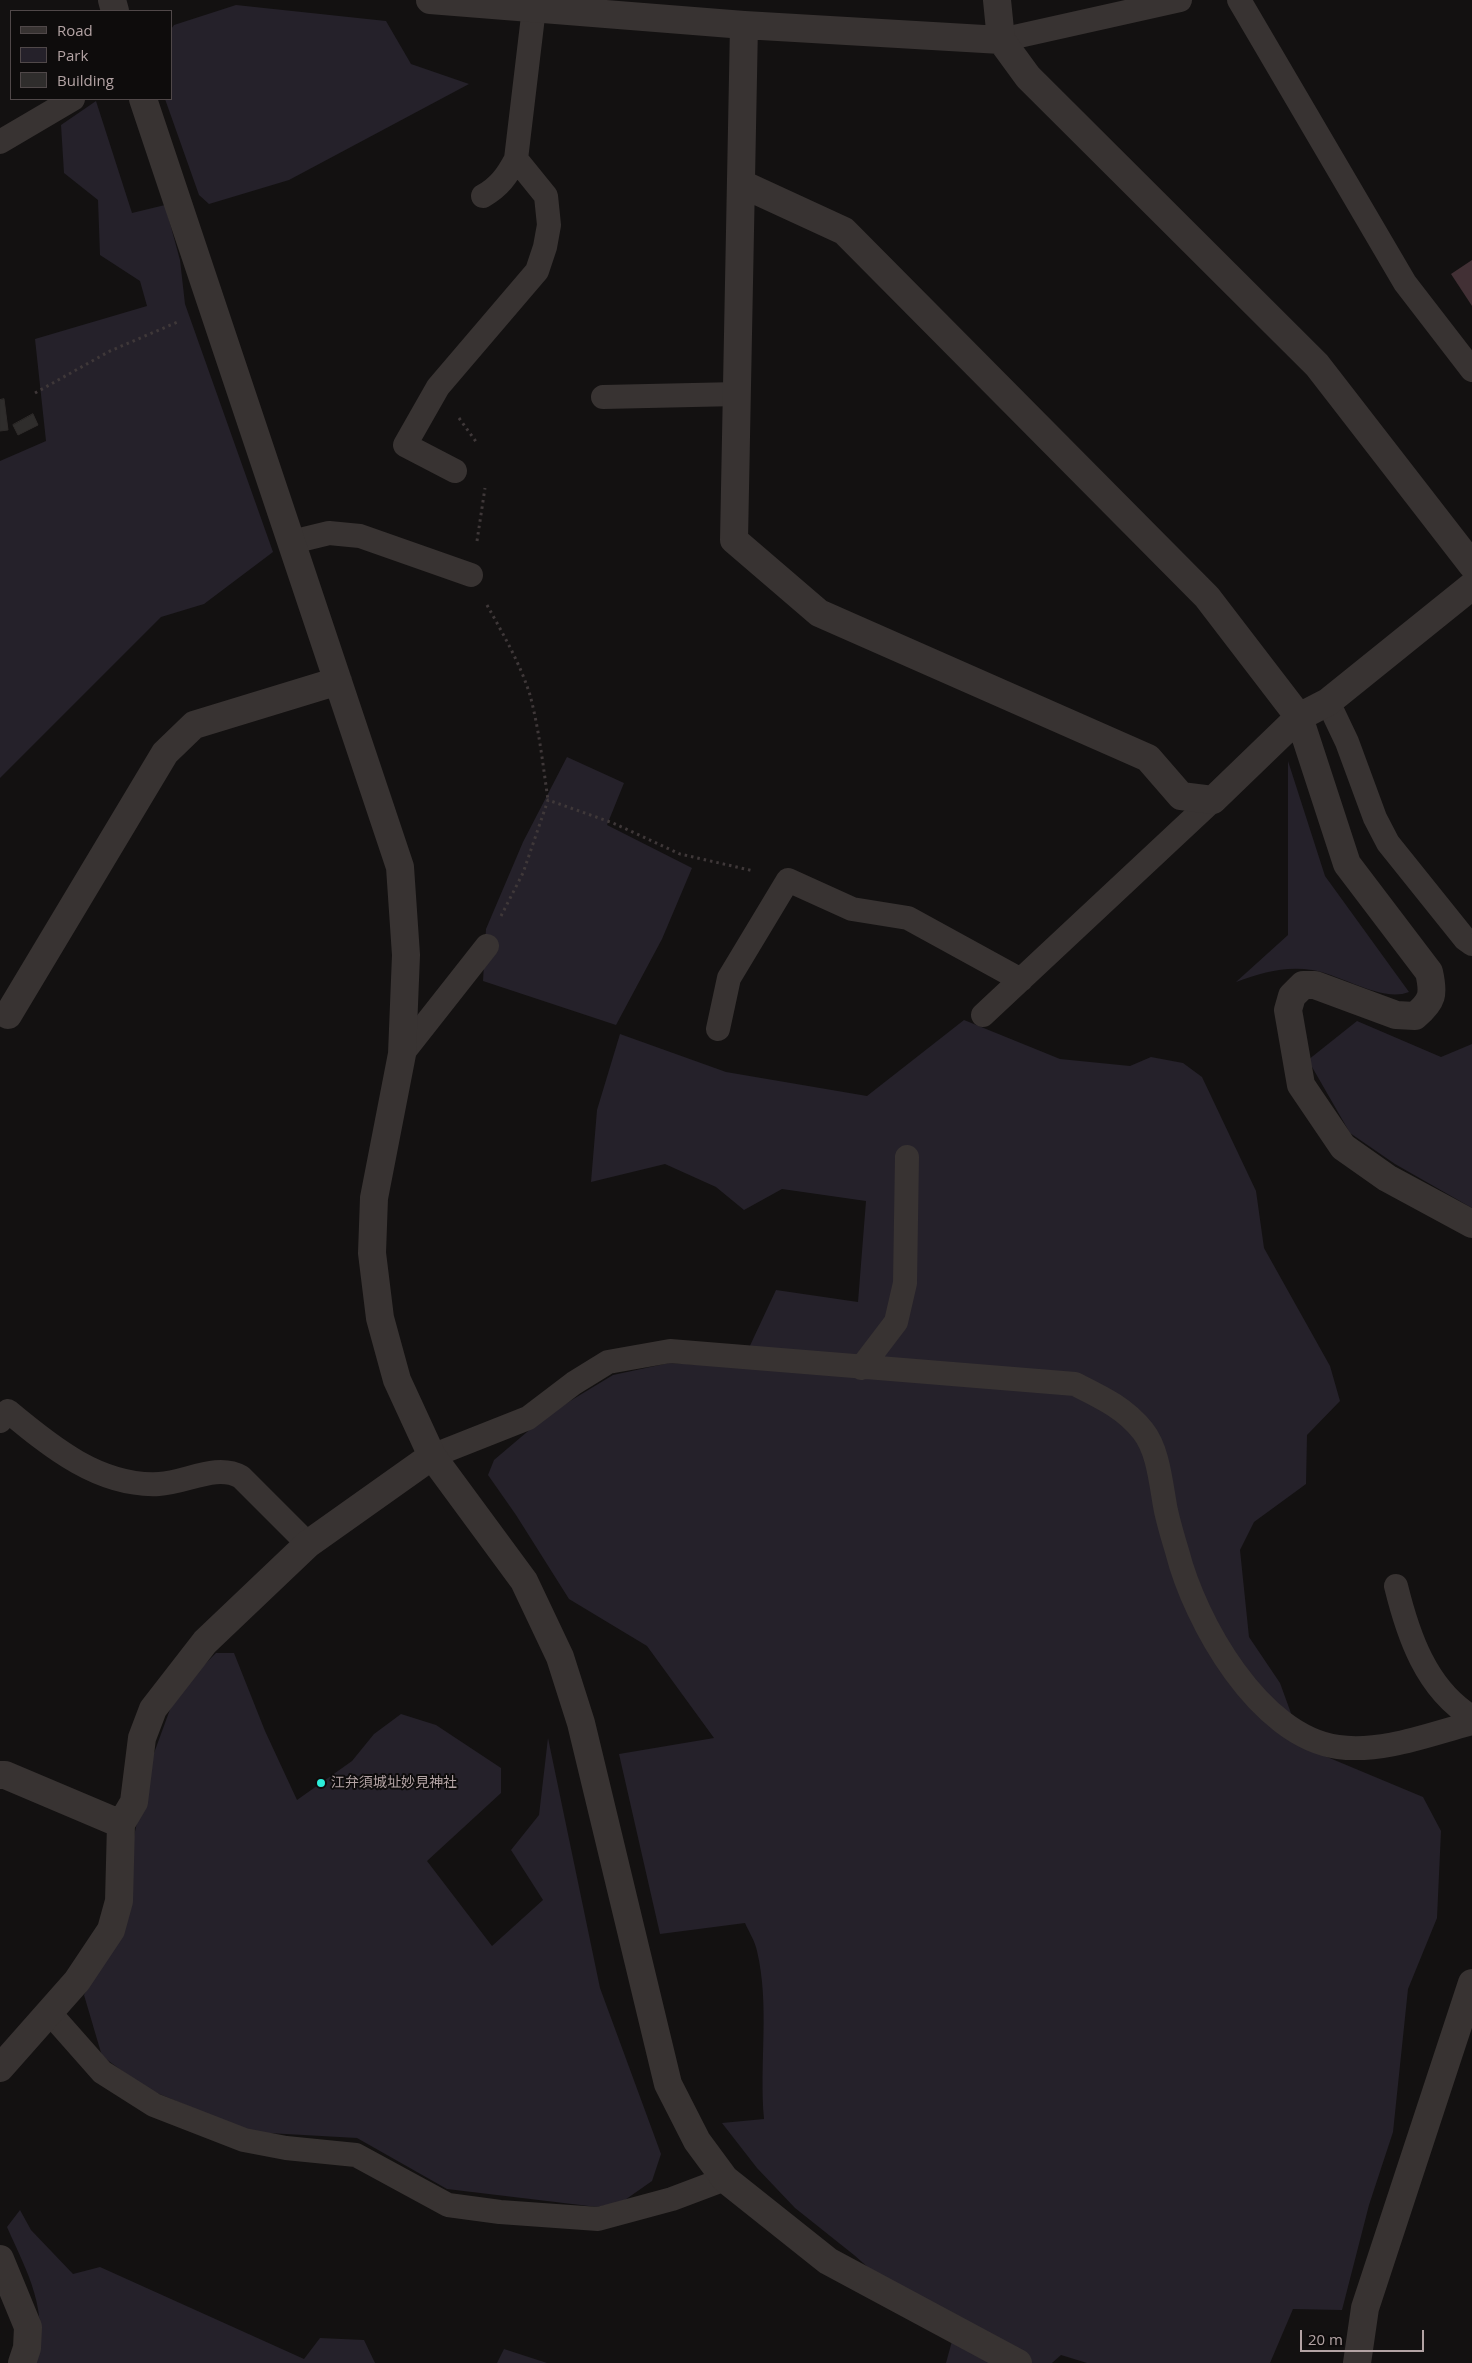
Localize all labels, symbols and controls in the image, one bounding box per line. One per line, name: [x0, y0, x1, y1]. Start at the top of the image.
legend: [10, 10, 172, 100]
text: Road: [57, 20, 93, 40]
text: Park: [57, 45, 88, 65]
text: Building: [57, 70, 114, 90]
place label: 江弁須城址妙見神社: [331, 1775, 457, 1791]
marker: 江弁須城址妙見神社: [315, 1777, 327, 1789]
scale bar: [1302, 2320, 1426, 2352]
text: 20 m: [1308, 2329, 1343, 2349]

